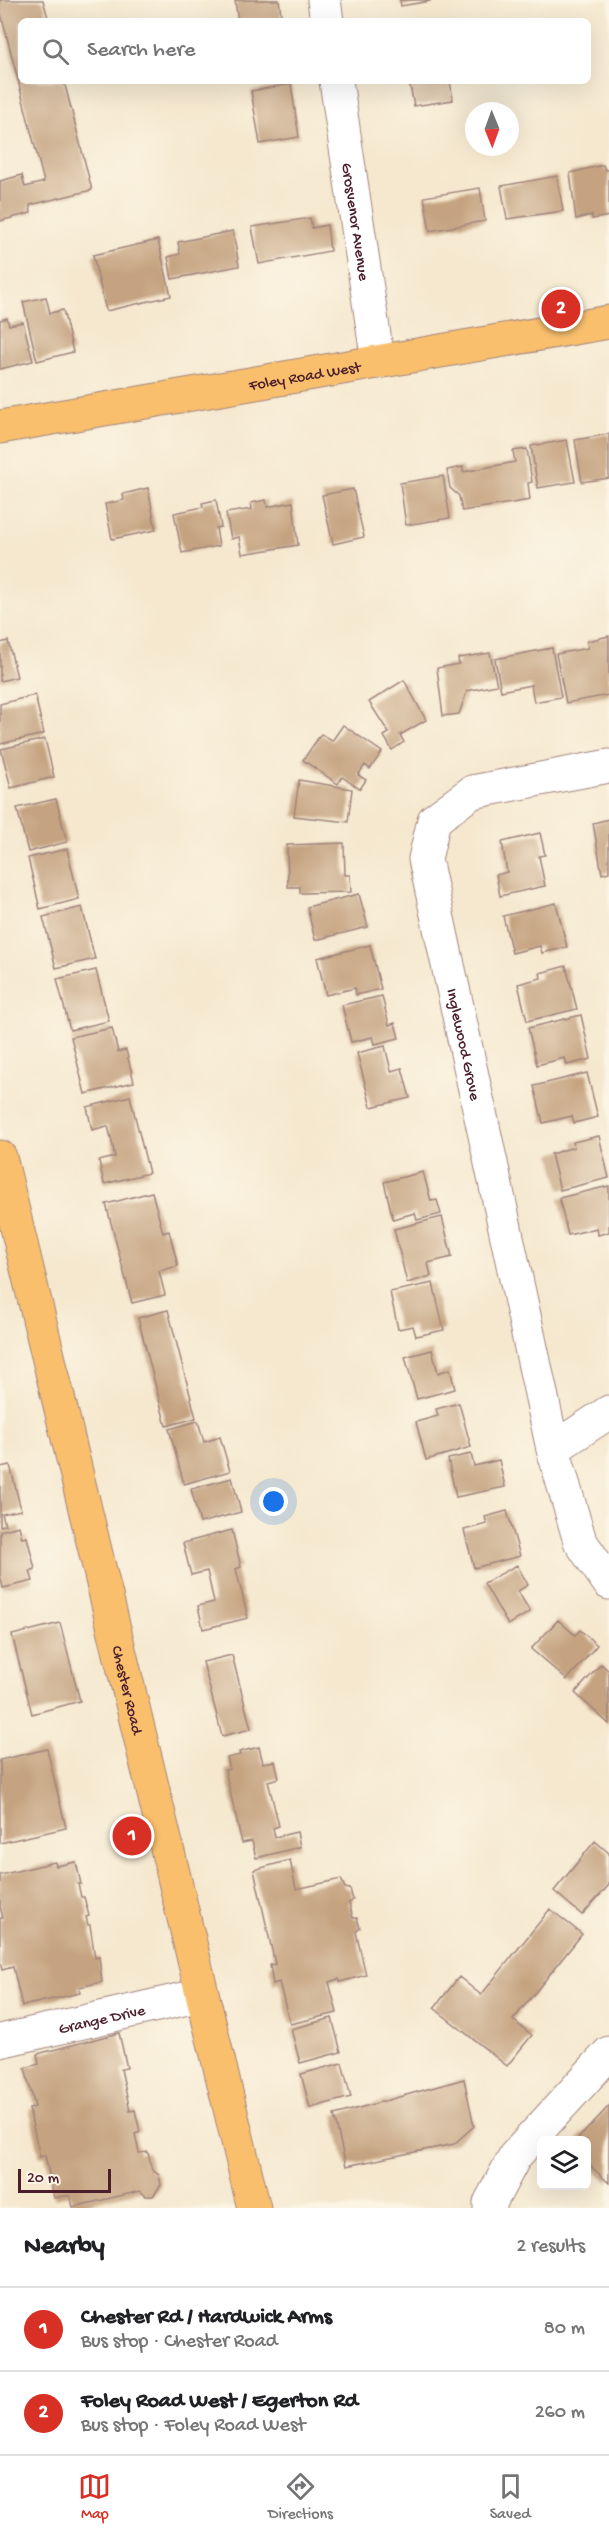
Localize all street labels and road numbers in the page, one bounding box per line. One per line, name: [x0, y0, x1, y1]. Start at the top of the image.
street label: Grosvenor Avenue: [335, 162, 372, 283]
street label: Foley Road West: [247, 359, 364, 397]
street label: Inglewood Grove: [440, 987, 483, 1103]
street label: Chester Road: [105, 1644, 146, 1738]
street label: Grange Drive: [57, 2002, 148, 2040]

